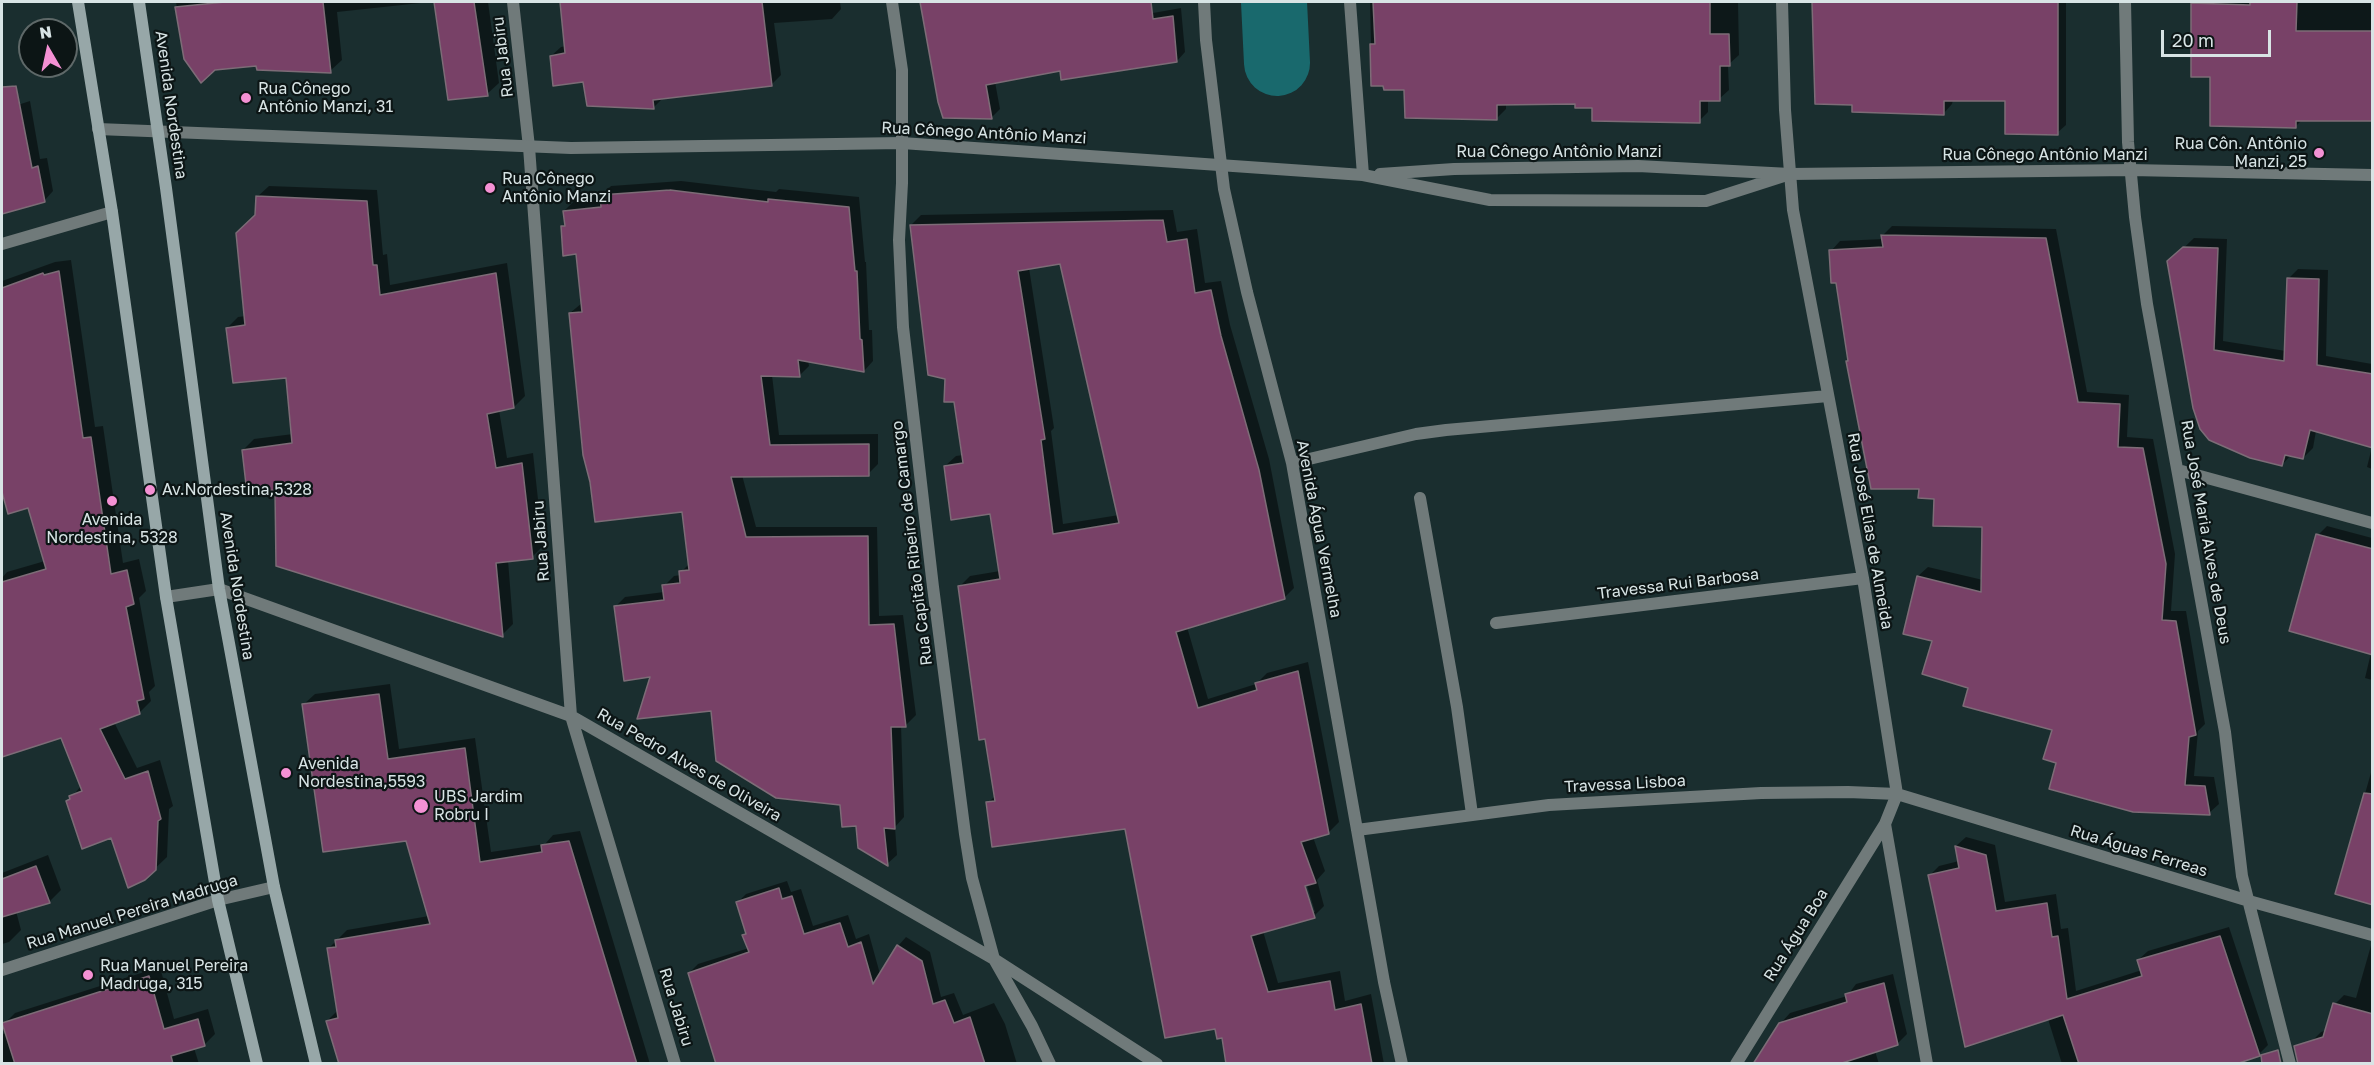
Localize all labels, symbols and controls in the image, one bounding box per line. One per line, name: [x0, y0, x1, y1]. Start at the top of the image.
street label: Rua Jabiru: [489, 16, 517, 98]
north arrow: [18, 18, 78, 78]
scale bar: [2164, 18, 2274, 56]
text: N: [38, 21, 53, 43]
text: 20 m: [2172, 29, 2214, 51]
street label: Avenida Nordestina: [151, 30, 191, 180]
place label: Rua Cônego Antônio Manzi, 31: [258, 79, 393, 117]
marker: Rua Cônego Antônio Manzi, 31: [239, 91, 253, 105]
street label: Rua Cônego Antônio Manzi: [881, 118, 1087, 148]
place label: Rua Côn. Antônio Manzi, 25: [2174, 134, 2307, 172]
street label: Rua Cônego Antônio Manzi: [1456, 142, 1662, 162]
street label: Rua Cônego Antônio Manzi: [1942, 145, 2148, 165]
marker: Rua Côn. Antônio Manzi, 25: [2312, 146, 2326, 160]
place label: Rua Cônego Antônio Manzi: [502, 169, 611, 207]
marker: Rua Cônego Antônio Manzi: [483, 181, 497, 195]
street label: Rua José Maria Alves de Deus: [2177, 418, 2235, 646]
street label: Rua Capitão Ribeiro de Camargo: [887, 420, 937, 666]
street label: Rua José Elias de Almeida: [1843, 431, 1897, 631]
street label: Avenida Água Vermelha: [1292, 439, 1346, 619]
place label: Av.Nordestina,5328: [162, 480, 312, 500]
marker: Av.Nordestina,5328: [143, 483, 157, 497]
marker: Avenida Nordestina, 5328: [105, 494, 119, 508]
street label: Rua Jabiru: [529, 500, 553, 582]
place label: Avenida Nordestina, 5328: [46, 510, 178, 548]
street label: Avenida Nordestina: [216, 511, 258, 661]
street label: Travessa Rui Barbosa: [1596, 565, 1760, 603]
street label: Rua Pedro Alves de Oliveira: [593, 704, 785, 826]
place label: Avenida Nordestina,5593: [298, 754, 425, 792]
marker: Avenida Nordestina,5593: [279, 766, 293, 780]
street label: Travessa Lisboa: [1564, 771, 1686, 797]
place label: UBS Jardim Robru I: [434, 787, 523, 825]
marker: UBS Jardim Robru I: [412, 797, 430, 815]
street label: Rua Águas Ferreas: [2068, 821, 2210, 881]
street label: Rua Manuel Pereira Madruga: [24, 871, 240, 953]
street label: Rua Água Boa: [1760, 885, 1832, 985]
place label: Rua Manuel Pereira Madruga, 315: [100, 956, 248, 994]
street label: Rua Jabiru: [655, 965, 697, 1049]
marker: Rua Manuel Pereira Madruga, 315: [81, 968, 95, 982]

